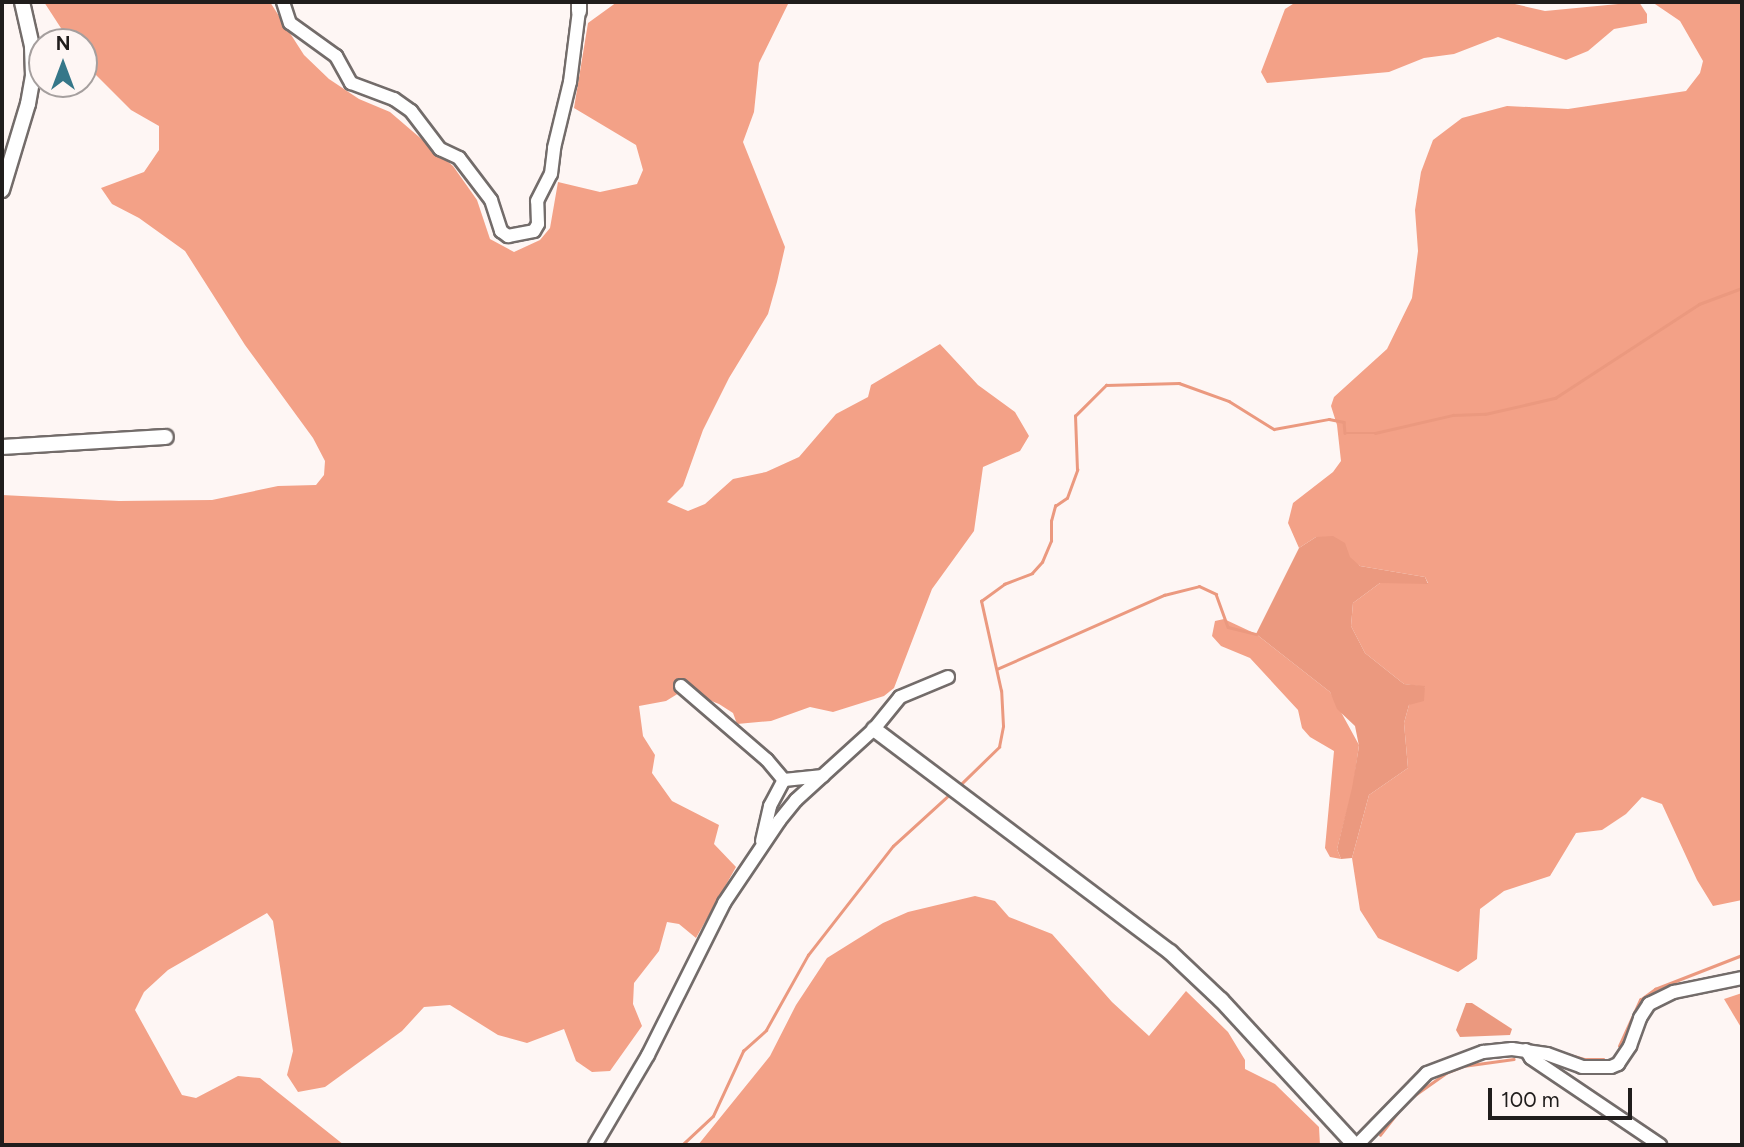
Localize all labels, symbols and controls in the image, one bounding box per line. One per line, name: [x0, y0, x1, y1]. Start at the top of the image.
north arrow: [28, 28, 98, 98]
text: N: [56, 32, 70, 55]
scale bar: [1492, 1074, 1636, 1118]
text: 100 m: [1501, 1087, 1560, 1112]

